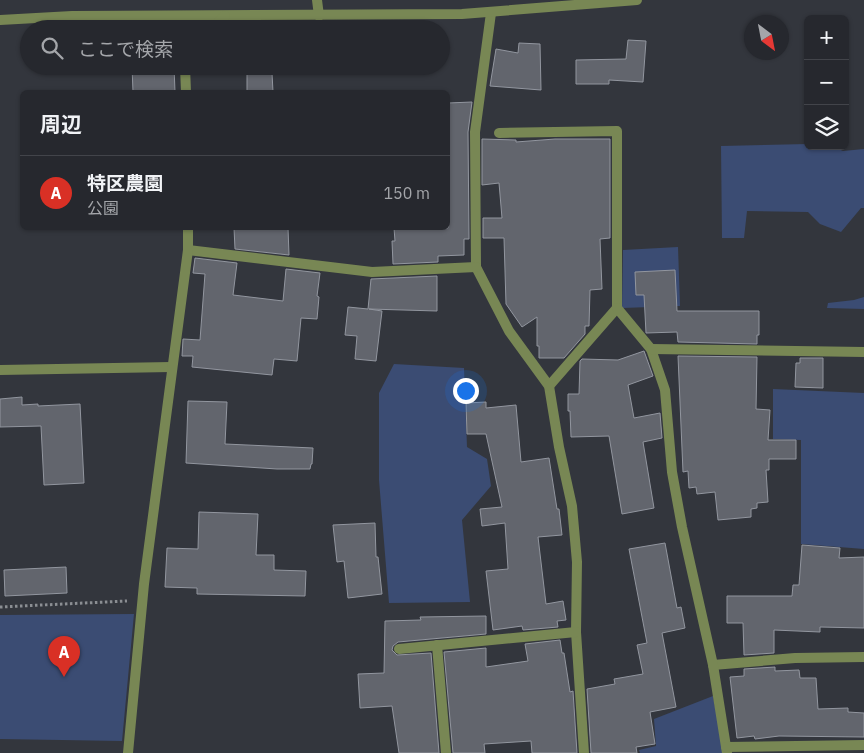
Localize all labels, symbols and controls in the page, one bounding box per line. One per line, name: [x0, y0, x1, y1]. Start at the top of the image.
north arrow: [744, 15, 789, 60]
map controls: [804, 15, 849, 150]
button: +: [804, 15, 849, 60]
search box: [20, 20, 450, 75]
icon: search: [38, 34, 66, 62]
text: ここで検索: [78, 37, 173, 61]
button: −: [804, 60, 849, 105]
button: layers: [804, 105, 849, 150]
text: 周辺: [40, 110, 82, 138]
text: 特区農園: [87, 171, 163, 195]
text: A: [51, 183, 61, 203]
text: 150 m: [383, 183, 430, 203]
text: 公園: [87, 198, 119, 218]
your location: [453, 378, 479, 404]
pin: A: [48, 636, 80, 677]

